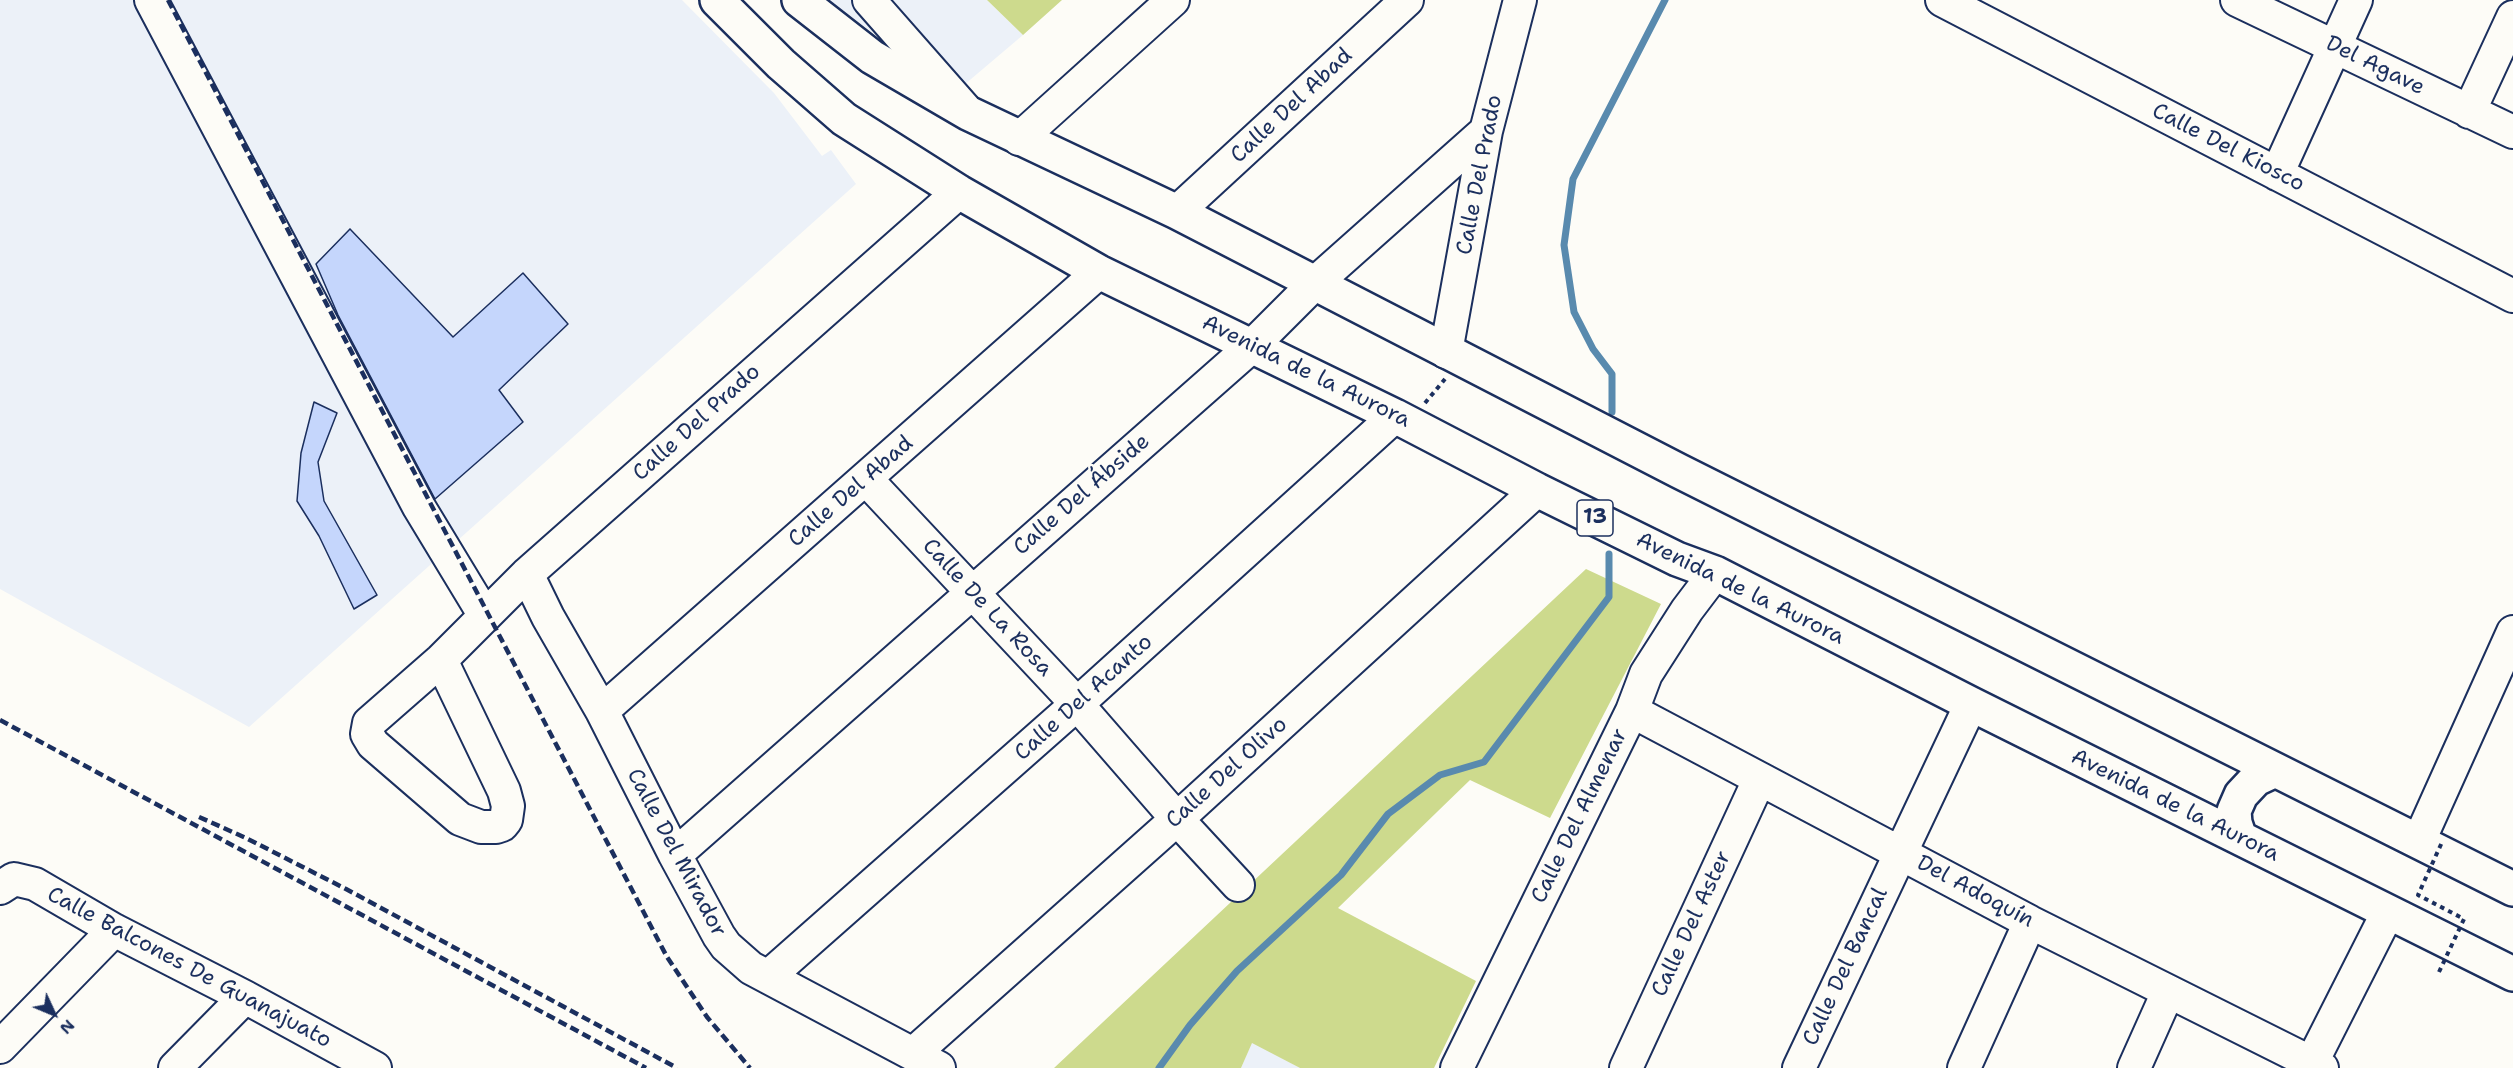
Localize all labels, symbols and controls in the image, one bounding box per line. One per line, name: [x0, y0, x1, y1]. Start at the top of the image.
street label: Del Agave: [2321, 31, 2429, 101]
street label: Calle Del Abad: [1226, 43, 1358, 169]
street label: Calle Del Prado: [1452, 93, 1508, 257]
street label: Calle Del Kiosco: [2147, 98, 2309, 198]
street label: Avenida de la Aurora: [1198, 310, 1414, 434]
street label: Calle Del Prado: [628, 359, 766, 487]
street label: Calle Del Ábside: [1009, 429, 1155, 561]
street label: Calle Del Abad: [783, 431, 919, 553]
road number: 13: [1577, 500, 1613, 536]
street label: Avenida de la Aurora: [1632, 527, 1848, 651]
street label: Calle De La Rosa: [916, 534, 1058, 682]
street label: Calle Del Acanto: [1010, 629, 1158, 767]
street label: Calle Del Olivo: [1161, 712, 1293, 834]
street label: Calle Del Almenar: [1526, 724, 1634, 908]
street label: Avenida de la Aurora: [2067, 744, 2283, 868]
street label: Calle Del Mirador: [620, 764, 732, 942]
street label: Calle Del Aster: [1647, 847, 1737, 1001]
street label: Del Adoquín: [1912, 850, 2038, 934]
street label: Calle Balcones De Guanajuato: [42, 882, 336, 1054]
street label: Calle Del Bancal: [1798, 884, 1894, 1050]
north arrow: [24, 984, 84, 1044]
text: N: [55, 1015, 79, 1039]

